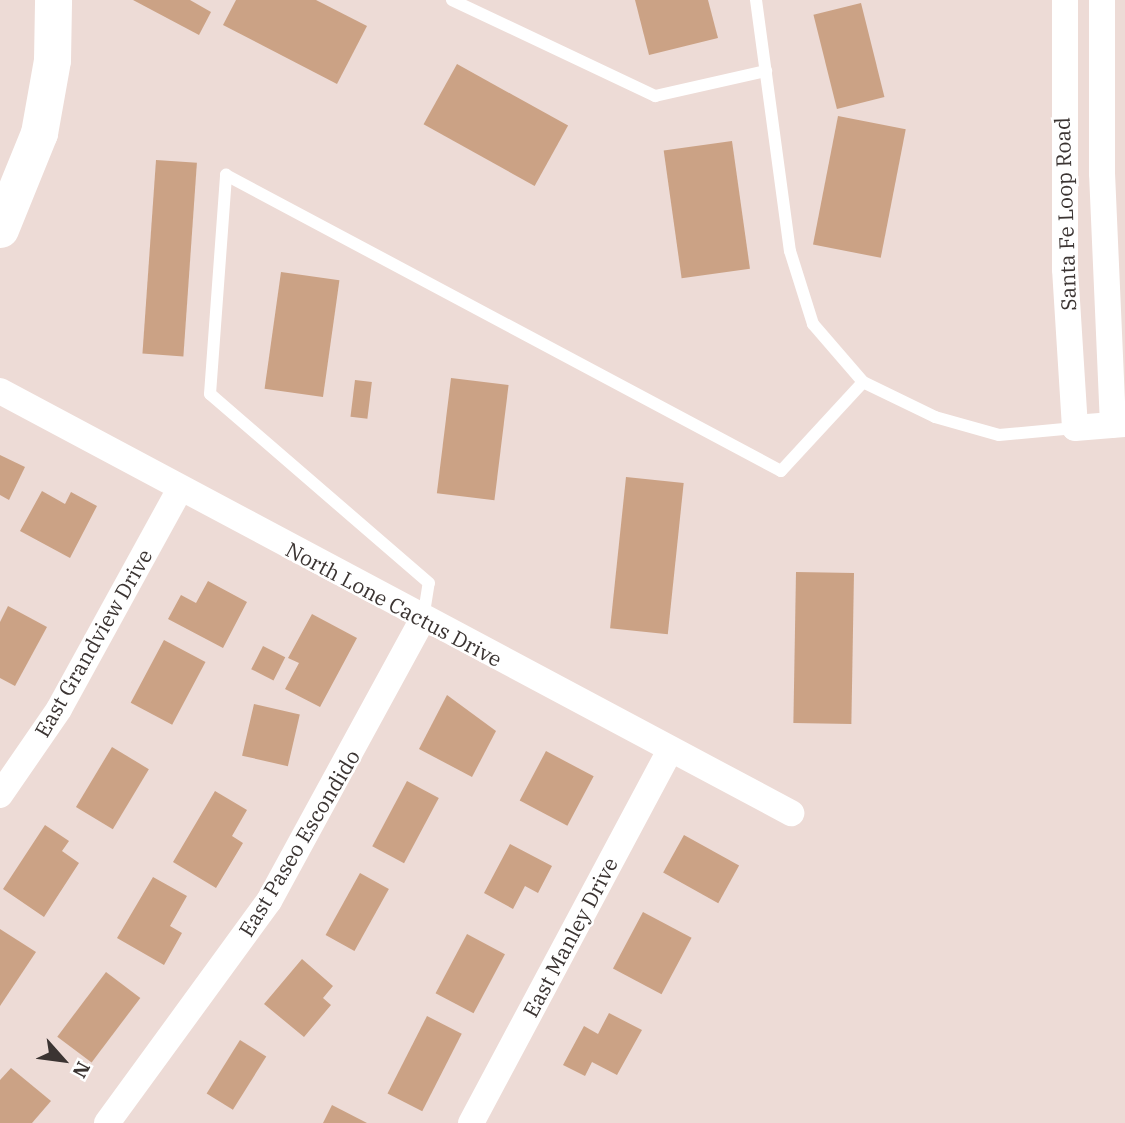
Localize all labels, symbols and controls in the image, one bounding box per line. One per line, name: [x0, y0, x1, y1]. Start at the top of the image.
street label: Santa Fe Loop Road: [1049, 117, 1081, 311]
street label: North Lone Cactus Drive: [282, 536, 506, 672]
street label: East Grandview Drive: [29, 545, 157, 741]
street label: East Paseo Escondido: [233, 745, 365, 941]
street label: East Manley Drive: [517, 853, 623, 1021]
north arrow: [28, 1025, 98, 1095]
text: N: [67, 1058, 96, 1082]

